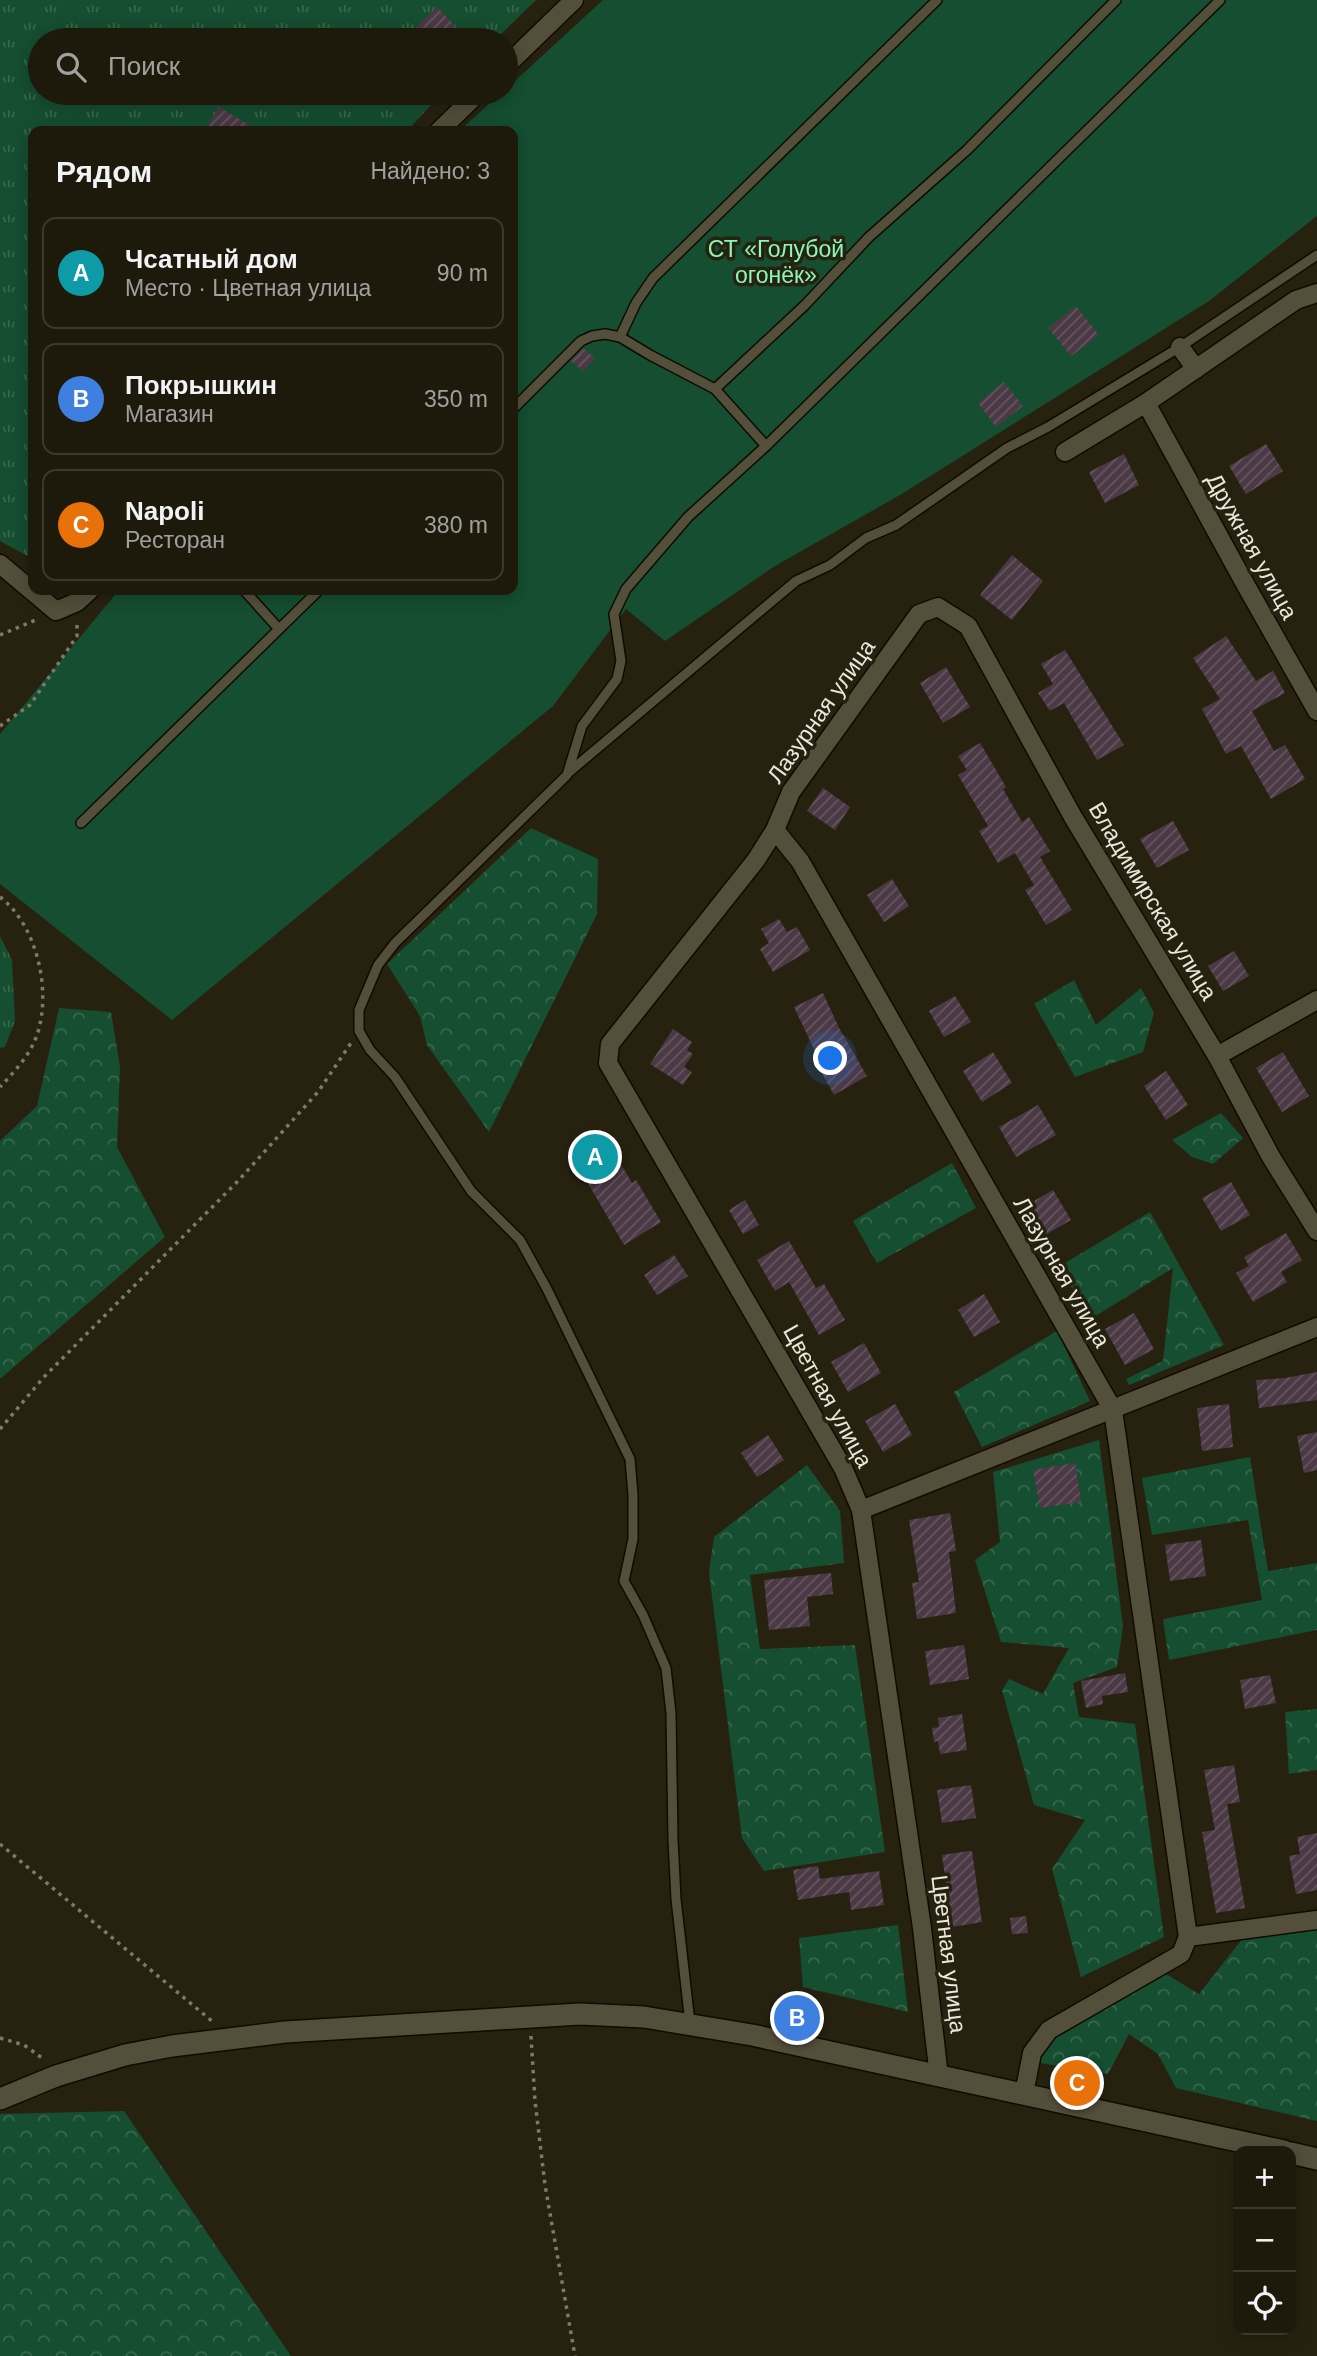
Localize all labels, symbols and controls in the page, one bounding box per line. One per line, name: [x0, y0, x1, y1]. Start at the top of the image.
search box: [28, 28, 518, 105]
icon: search: [52, 48, 90, 86]
text: Поиск: [108, 51, 180, 81]
text: Рядом: [56, 155, 152, 188]
text: Найдено: 3: [370, 158, 490, 184]
park label: СТ «Голубой огонёк»: [708, 236, 844, 288]
text: Чсатный дом: [125, 244, 298, 274]
text: A: [73, 260, 89, 286]
text: 90 m: [437, 260, 488, 286]
text: Место · Цветная улица: [125, 275, 371, 301]
text: Покрышкин: [125, 370, 277, 400]
text: B: [73, 386, 89, 412]
text: 350 m: [424, 386, 488, 412]
text: Магазин: [125, 401, 214, 427]
street label: Дружная улица: [1201, 468, 1303, 624]
text: Napoli: [125, 496, 204, 526]
text: C: [73, 512, 89, 538]
text: 380 m: [424, 512, 488, 538]
text: Ресторан: [125, 527, 225, 553]
street label: Лазурная улица: [762, 634, 880, 788]
street label: Владимирская улица: [1084, 797, 1222, 1005]
your location: [813, 1041, 847, 1075]
pin: A: [572, 1131, 618, 1183]
street label: Лазурная улица: [1008, 1192, 1116, 1352]
street label: Цветная улица: [778, 1320, 878, 1472]
street label: Цветная улица: [926, 1873, 972, 2035]
pin: B: [774, 1992, 820, 2044]
pin: C: [1054, 2057, 1100, 2109]
map controls: [1233, 2146, 1296, 2335]
button: +: [1233, 2146, 1296, 2209]
button: −: [1233, 2209, 1296, 2272]
button: locate: [1233, 2272, 1296, 2335]

